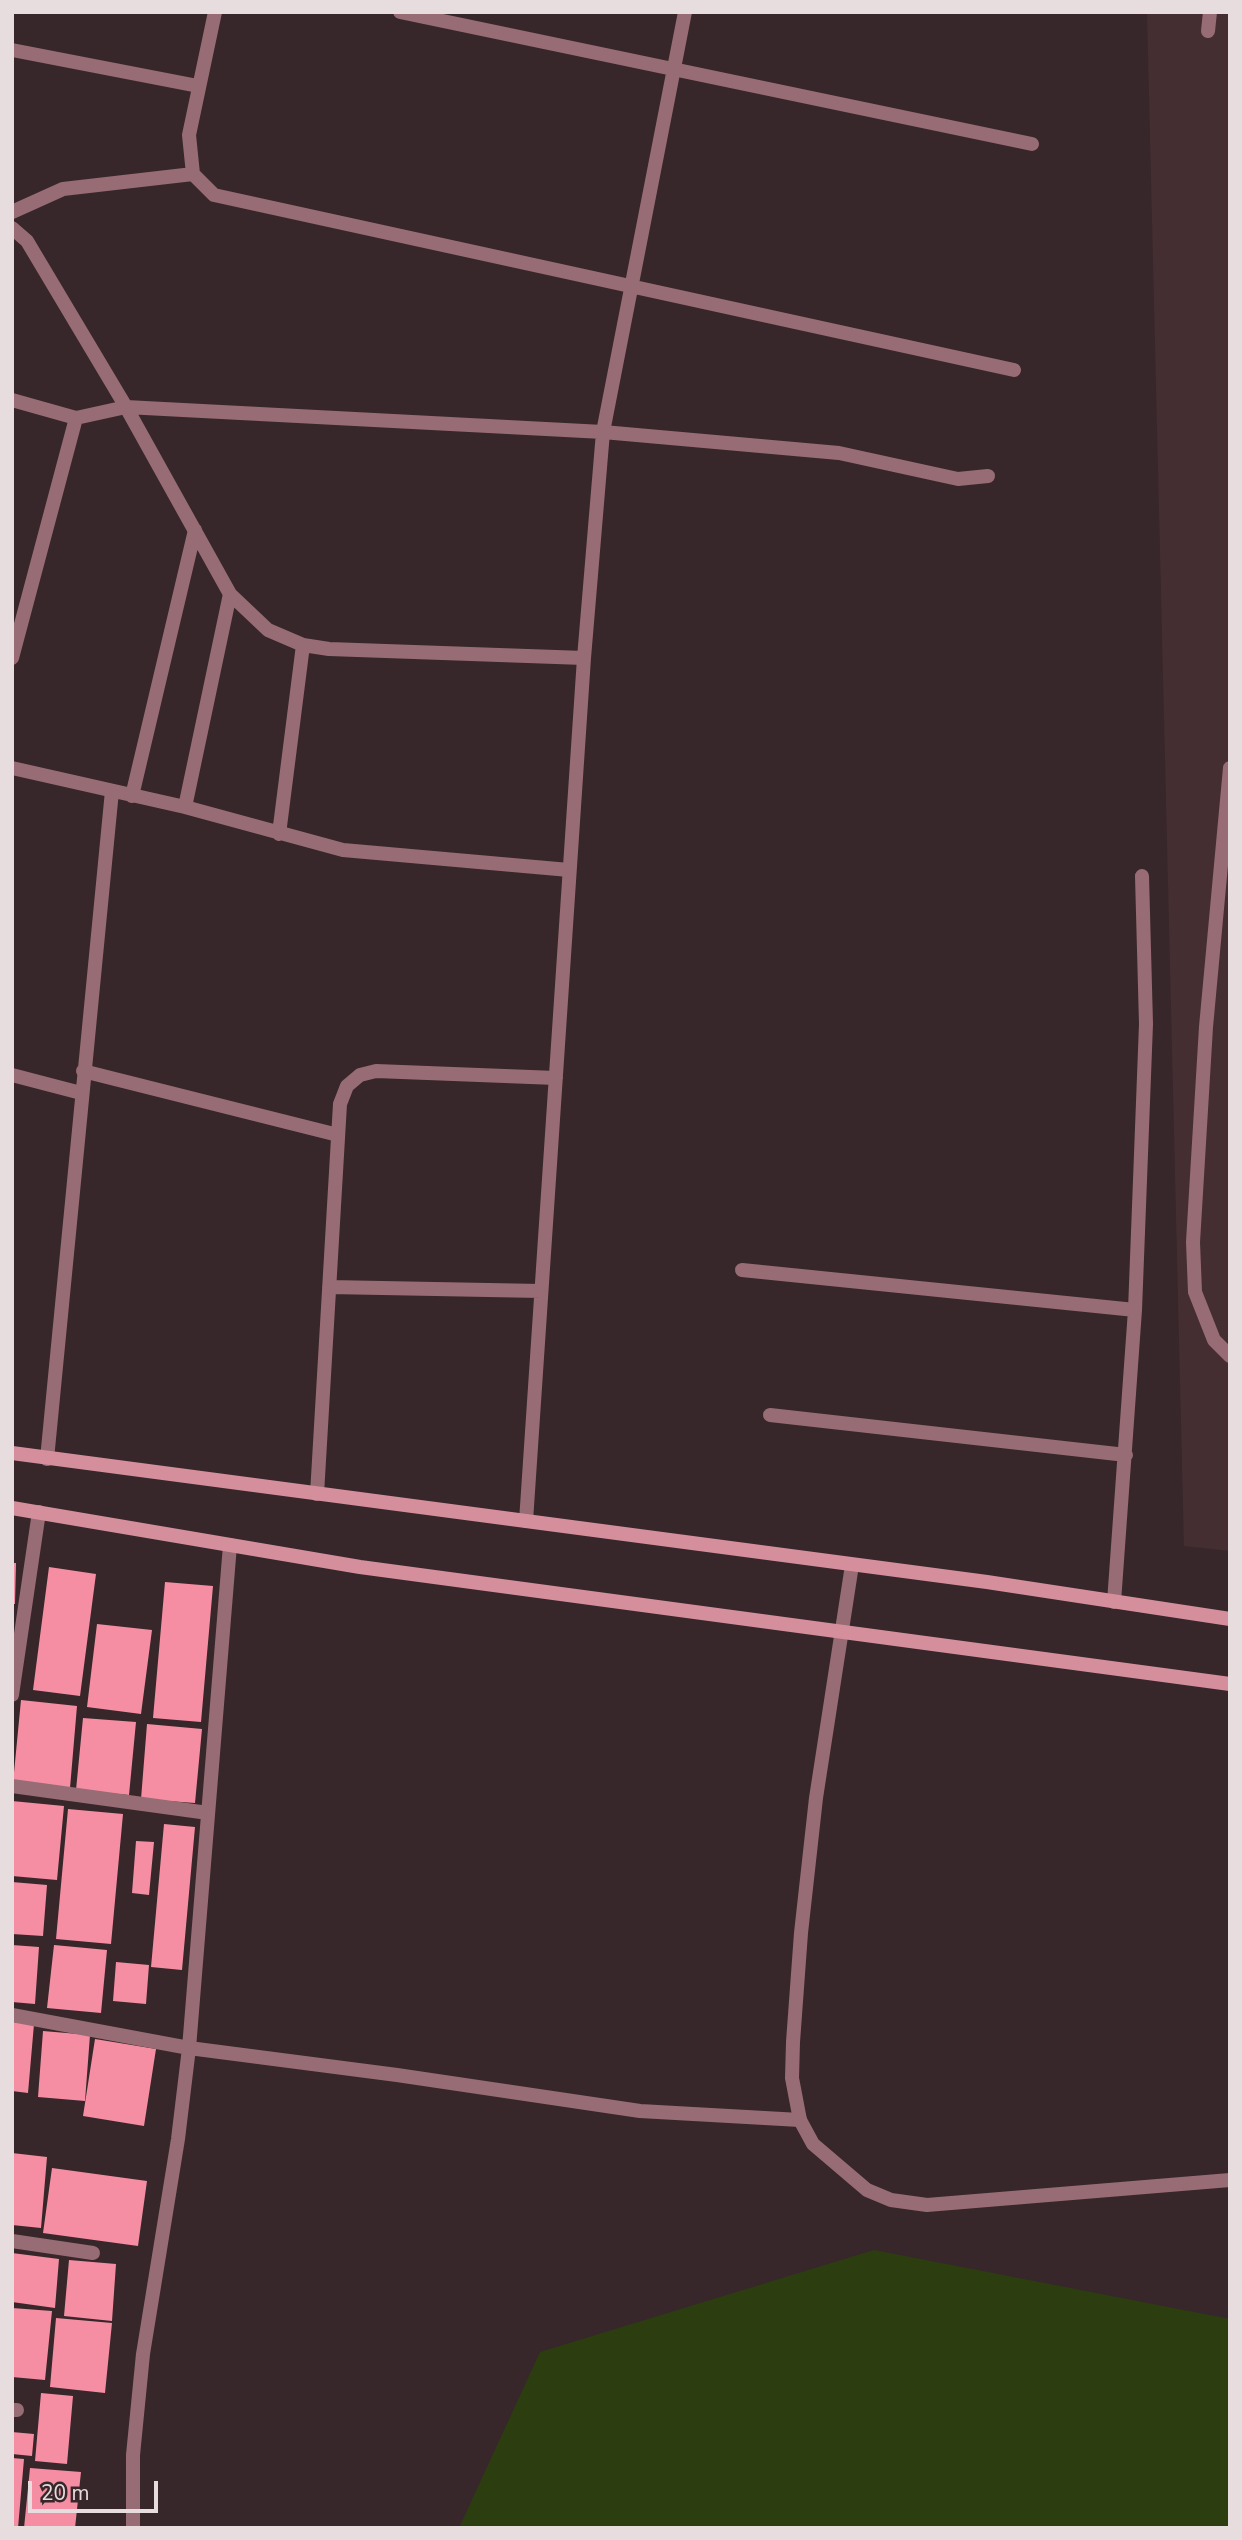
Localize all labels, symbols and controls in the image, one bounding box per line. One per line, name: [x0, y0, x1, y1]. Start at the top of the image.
scale bar: [32, 2466, 161, 2510]
text: 20 m: [41, 2479, 90, 2507]

